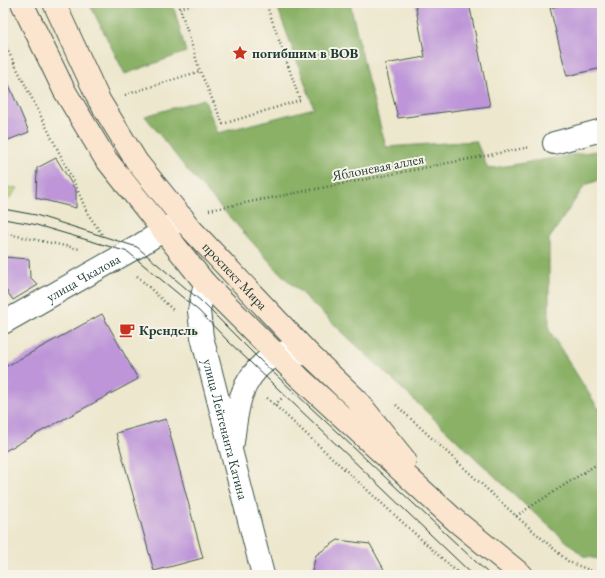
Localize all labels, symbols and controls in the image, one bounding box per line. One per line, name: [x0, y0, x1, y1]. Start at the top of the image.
place icon: погибшим в ВОВ: [231, 44, 249, 62]
place label: погибшим в ВОВ: [252, 44, 359, 62]
street label: Яблоневая аллея: [330, 149, 425, 185]
street label: проспект Мира: [199, 238, 272, 314]
street label: улица Чкалова: [43, 249, 124, 306]
cafe icon: Крендель: [118, 321, 136, 339]
place label: Крендель: [139, 321, 198, 339]
street label: улица Лейтенанта Катина: [199, 357, 252, 502]

